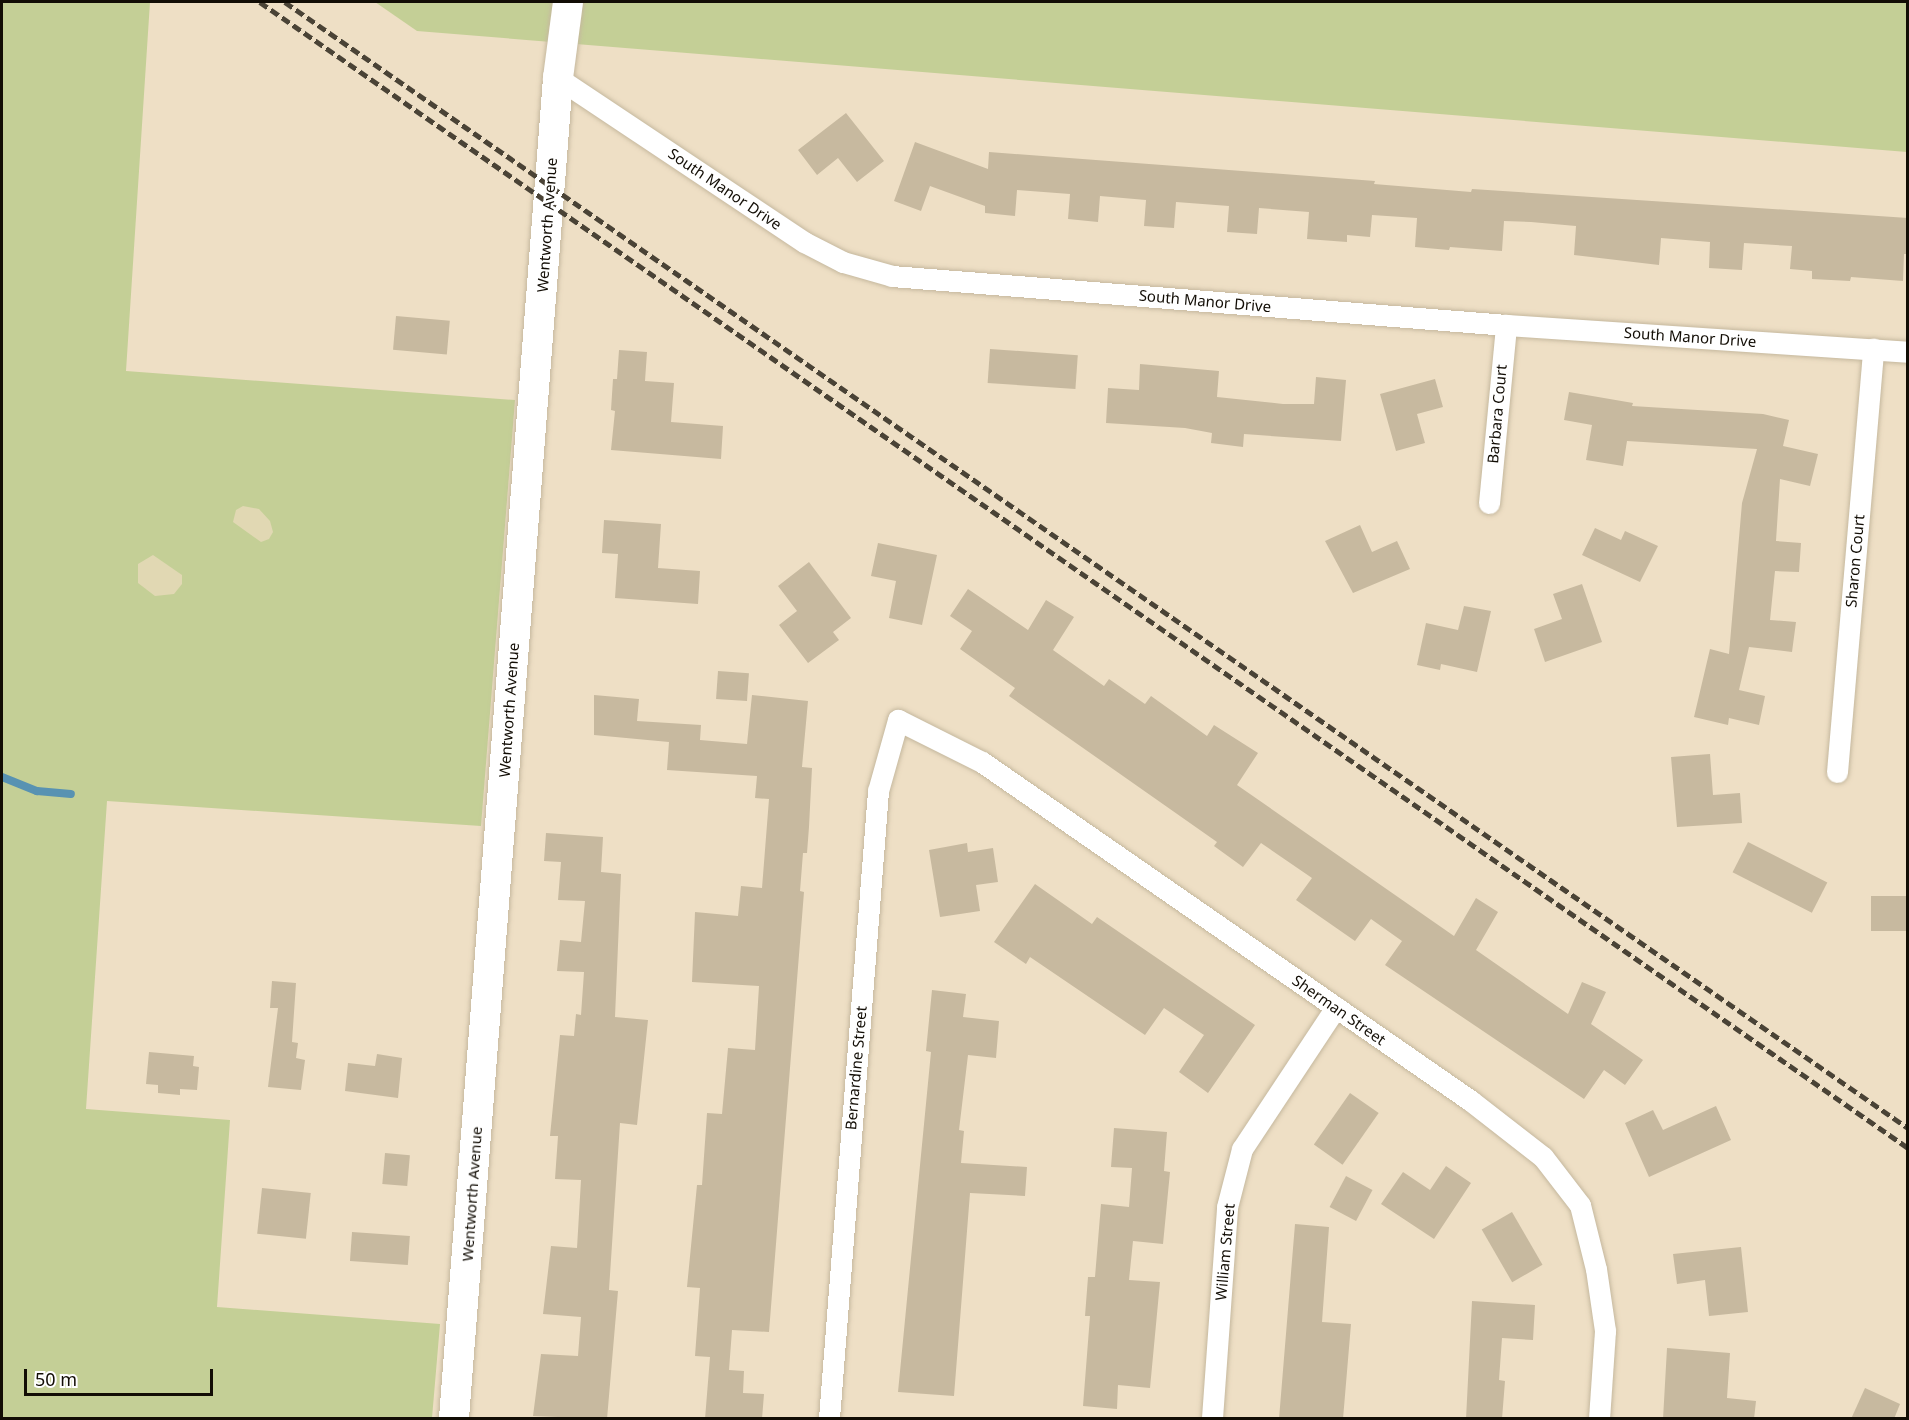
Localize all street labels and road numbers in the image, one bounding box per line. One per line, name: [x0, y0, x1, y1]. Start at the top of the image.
street label: South Manor Drive: [665, 144, 785, 234]
street label: Wentworth Avenue: [533, 157, 561, 293]
street label: South Manor Drive: [1138, 286, 1272, 316]
street label: South Manor Drive: [1623, 323, 1757, 351]
street label: Barbara Court: [1484, 364, 1510, 464]
street label: Sharon Court: [1842, 514, 1868, 608]
street label: Wentworth Avenue: [495, 642, 523, 778]
street label: Sherman Street: [1289, 971, 1389, 1049]
street label: Bernardine Street: [842, 1005, 870, 1131]
street label: Wentworth Avenue: [458, 1126, 486, 1262]
street label: William Street: [1212, 1203, 1238, 1301]

